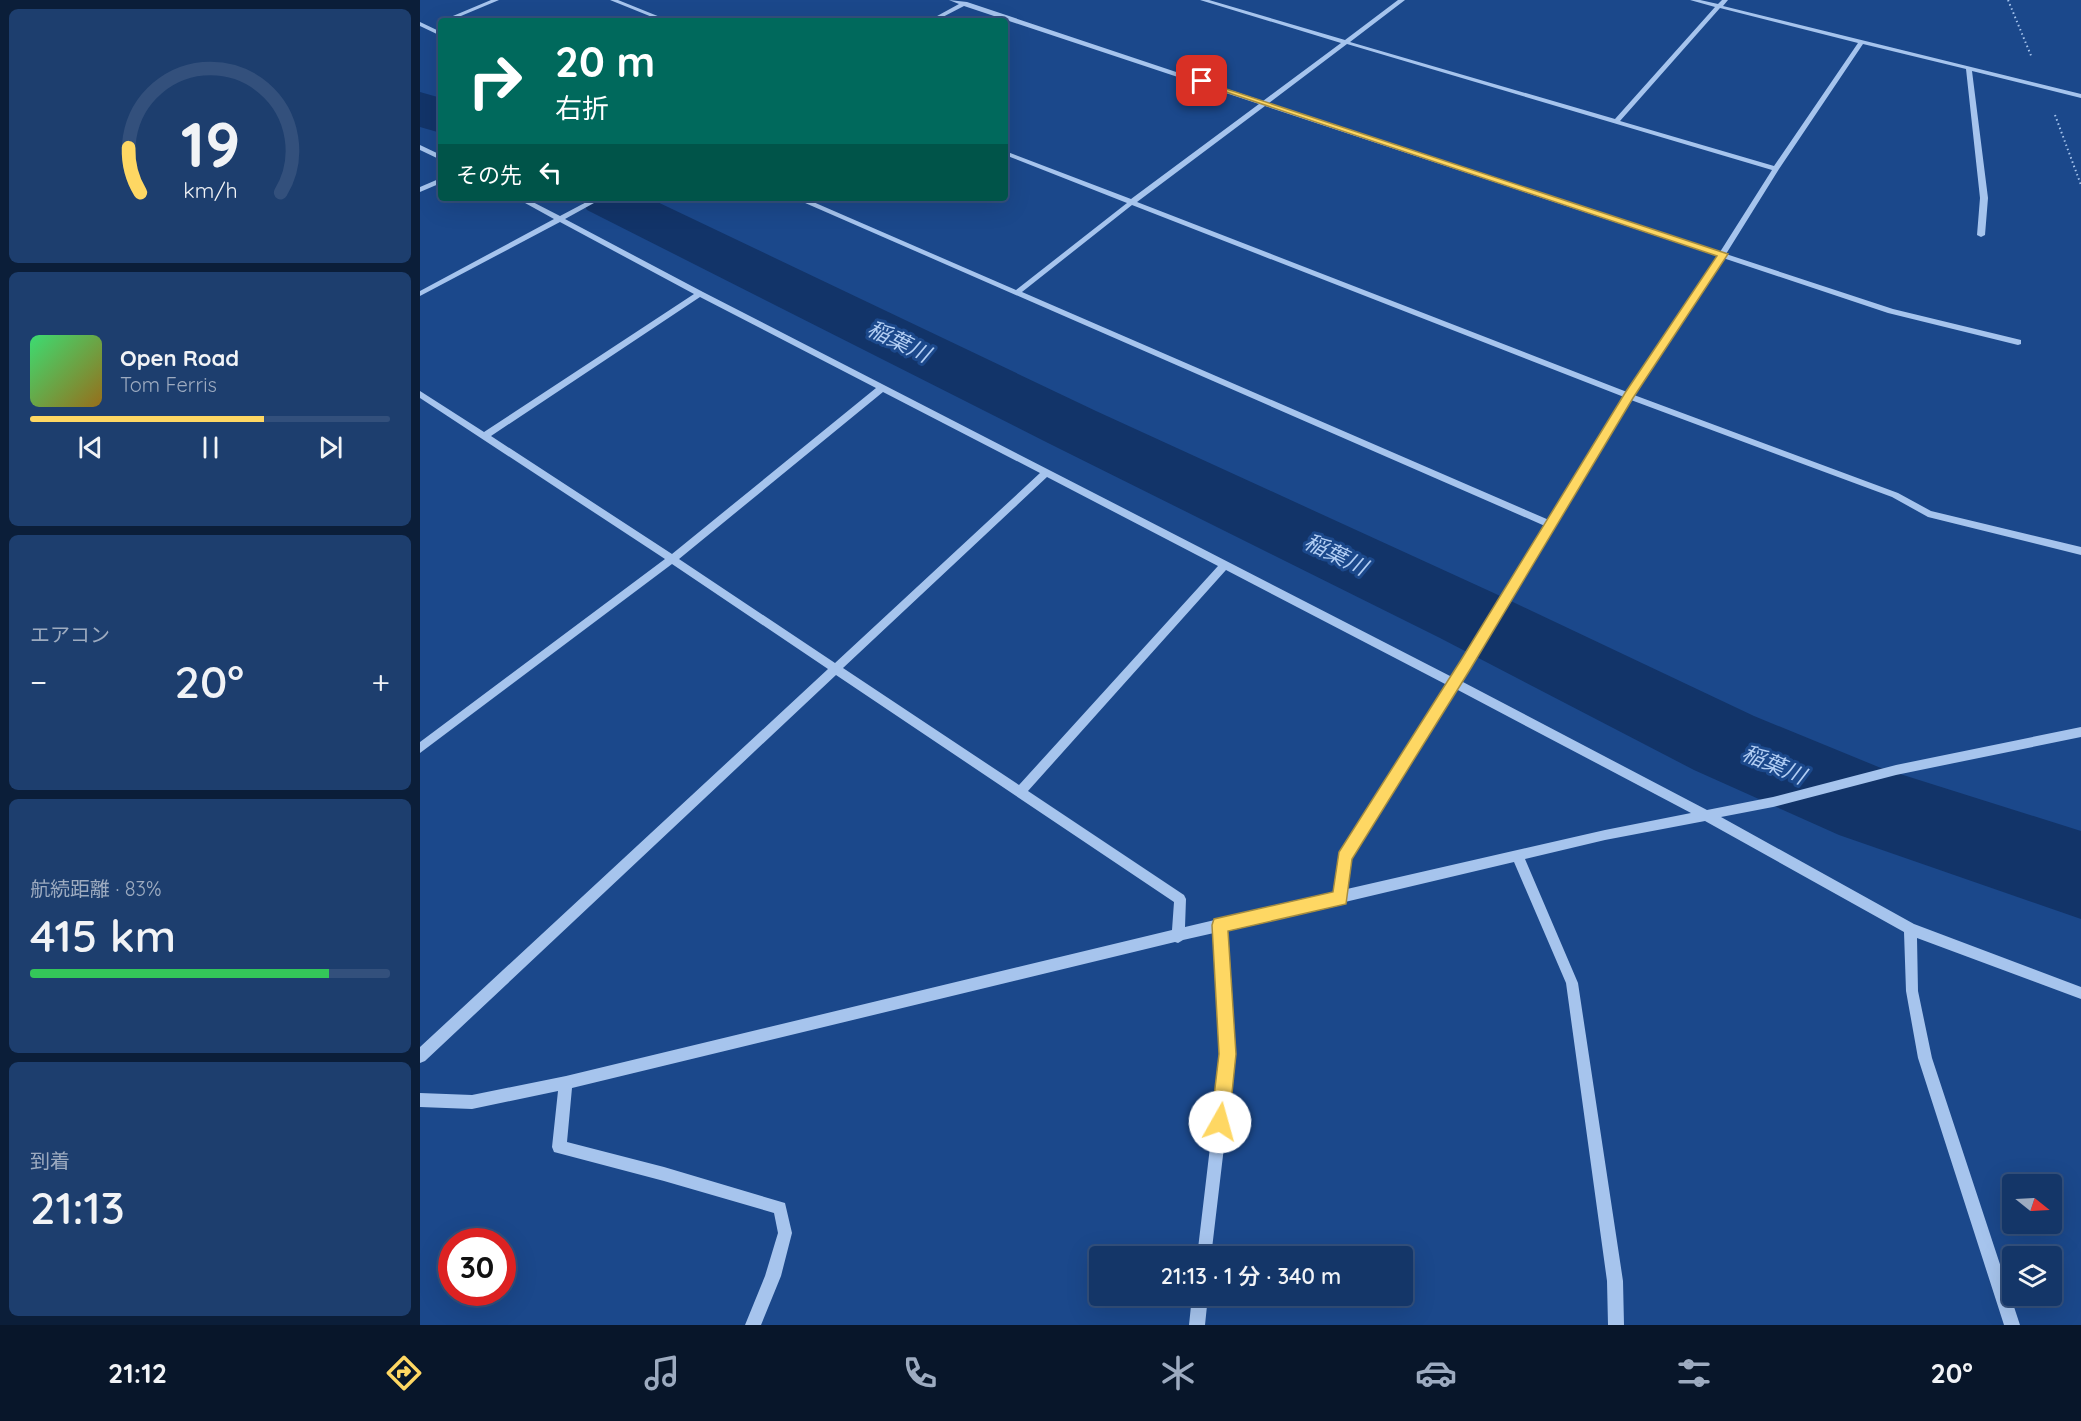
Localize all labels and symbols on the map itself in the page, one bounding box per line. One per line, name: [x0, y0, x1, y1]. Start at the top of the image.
pin: [1176, 55, 1227, 106]
water label: 稲葉川: [863, 314, 937, 369]
water label: 稲葉川: [1300, 527, 1374, 582]
water label: 稲葉川: [1738, 738, 1812, 791]
position arrow: [1188, 1090, 1252, 1154]
north arrow: [2002, 1174, 2062, 1234]
speed limit sign: 30: [438, 1228, 516, 1306]

